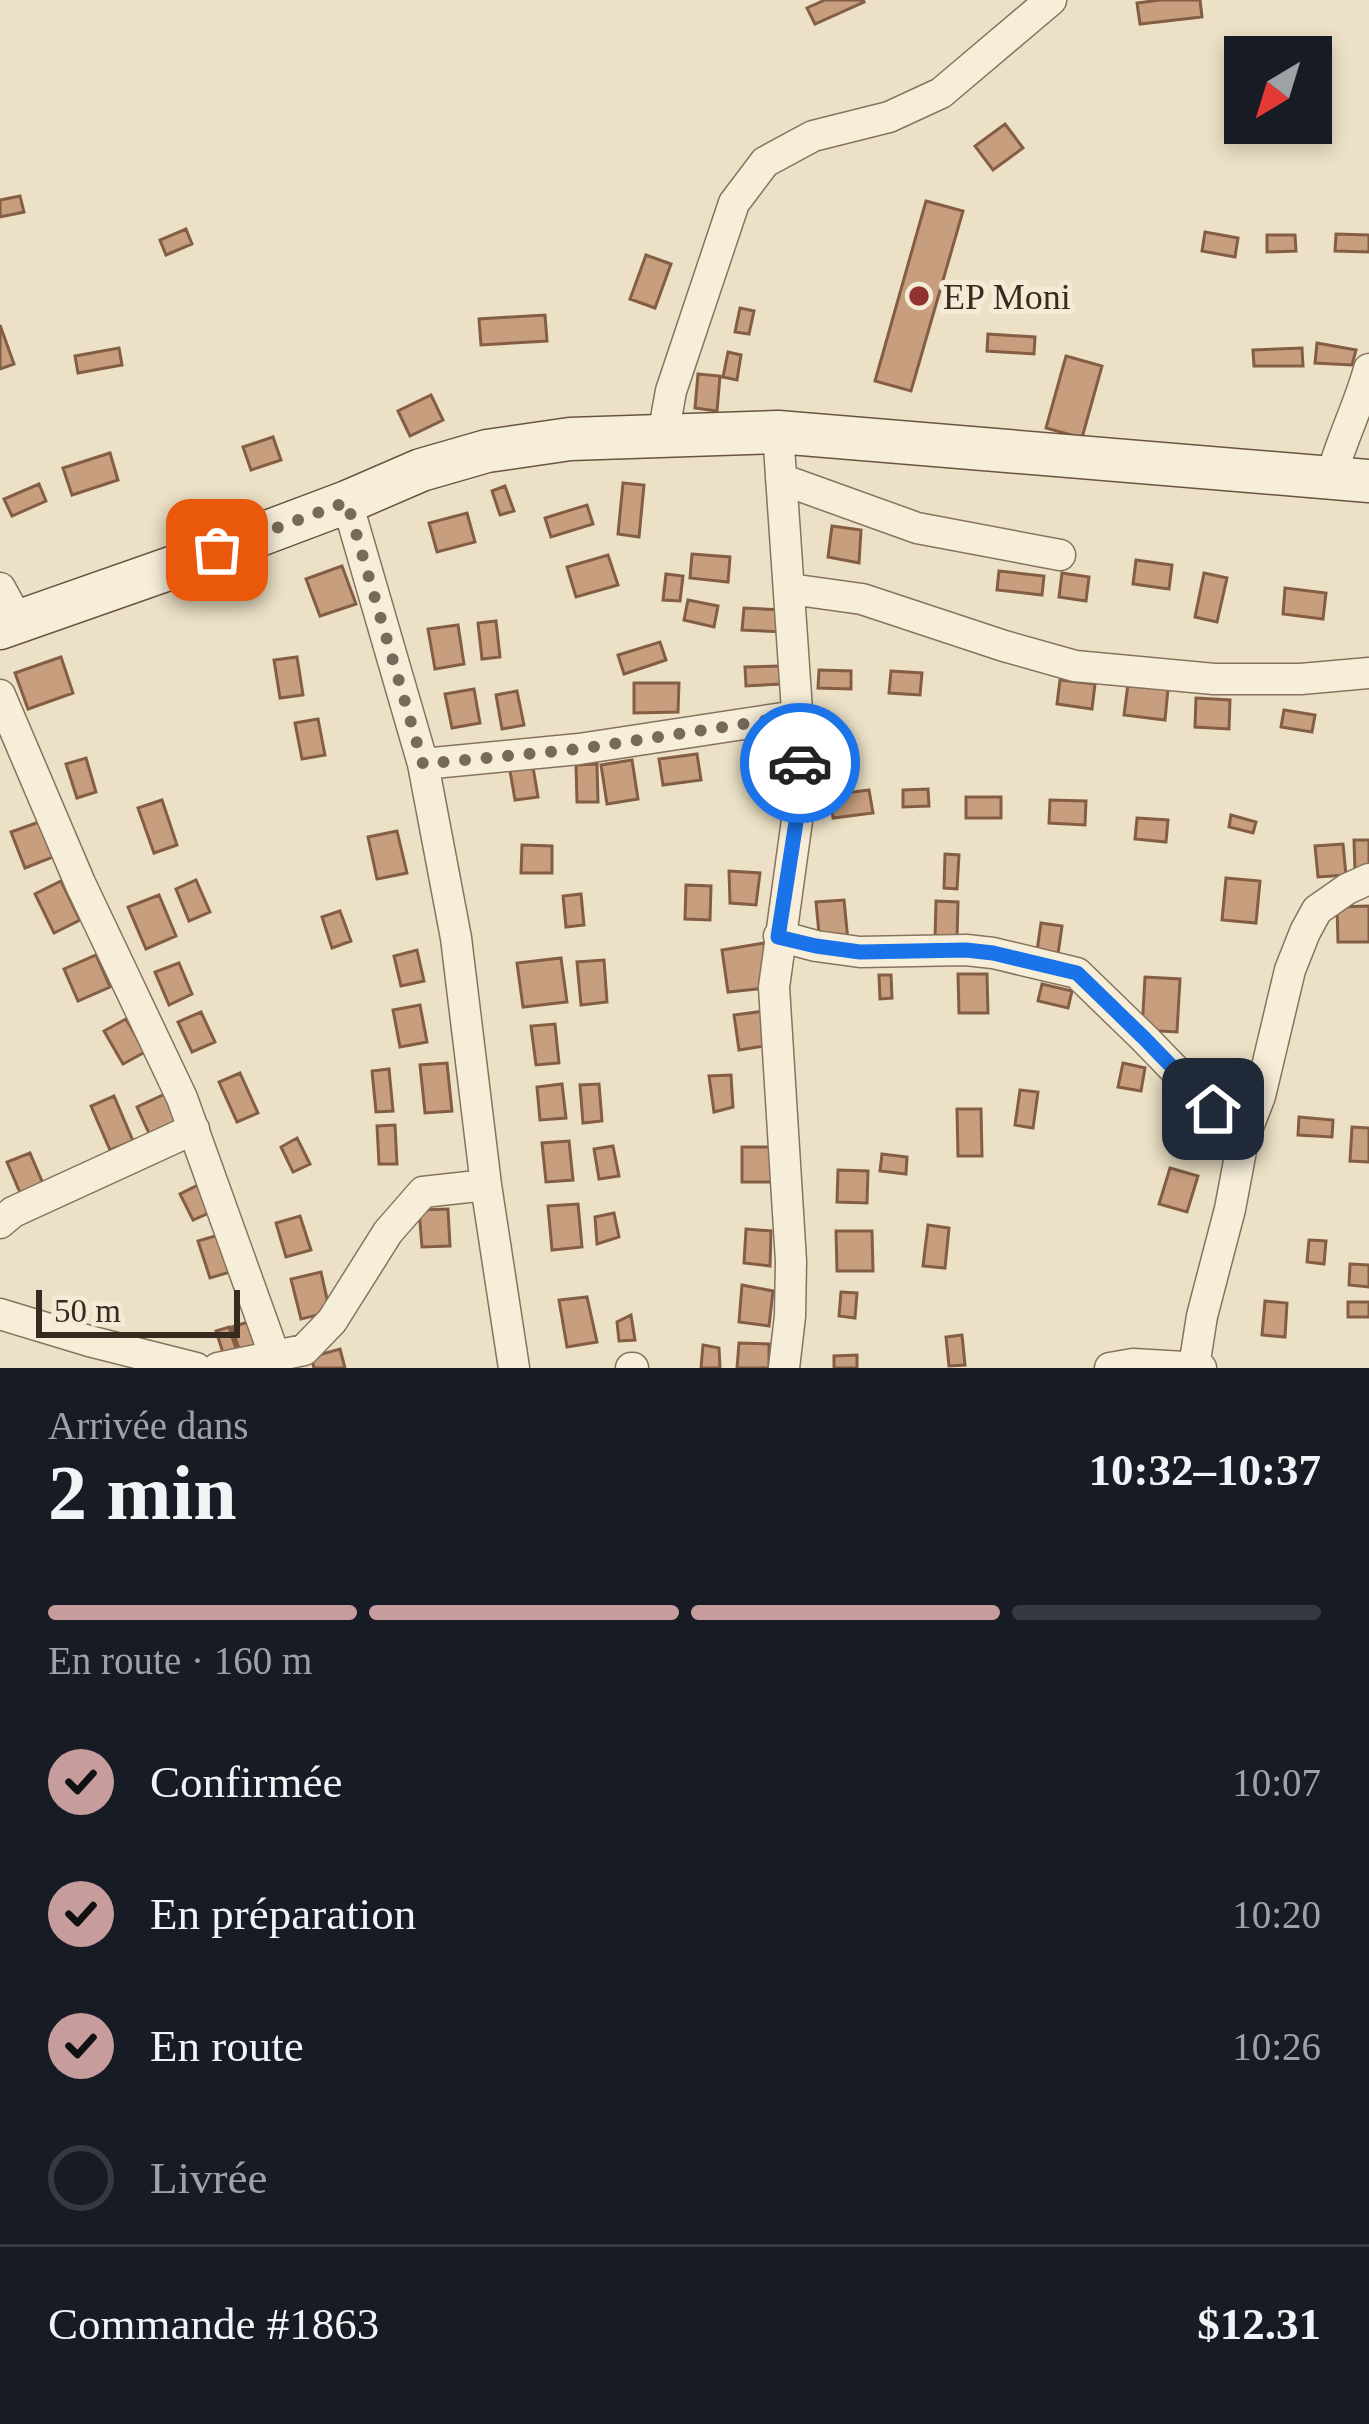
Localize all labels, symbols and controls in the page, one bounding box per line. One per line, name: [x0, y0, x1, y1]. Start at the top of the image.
north arrow: [1224, 36, 1332, 144]
map controls: [1224, 36, 1332, 144]
place label: EP Moni: [943, 277, 1071, 317]
marker: EP Moni: [906, 283, 932, 309]
pin: [166, 499, 268, 601]
icon: bag: [184, 517, 250, 583]
courier: [740, 703, 860, 823]
icon: car: [767, 730, 833, 796]
pin: [1162, 1058, 1264, 1160]
icon: home: [1180, 1076, 1246, 1142]
scale bar: [36, 1284, 240, 1337]
text: 50 m: [54, 1293, 121, 1329]
text: Arrivée dans: [48, 1404, 248, 1447]
text: 10:32–10:37: [1089, 1445, 1321, 1495]
text: 2 min: [48, 1449, 237, 1536]
text: En route · 160 m: [48, 1639, 312, 1682]
icon: check: [48, 1749, 114, 1815]
text: Confirmée: [150, 1757, 342, 1807]
text: 10:07: [1232, 1761, 1321, 1804]
icon: check: [48, 1881, 114, 1947]
text: En préparation: [150, 1889, 416, 1939]
text: 10:20: [1232, 1893, 1321, 1936]
icon: check: [48, 2013, 114, 2079]
text: En route: [150, 2021, 304, 2071]
text: 10:26: [1232, 2025, 1321, 2068]
text: Livrée: [150, 2153, 267, 2203]
text: Commande #1863: [48, 2299, 379, 2349]
text: $12.31: [1197, 2299, 1321, 2349]

